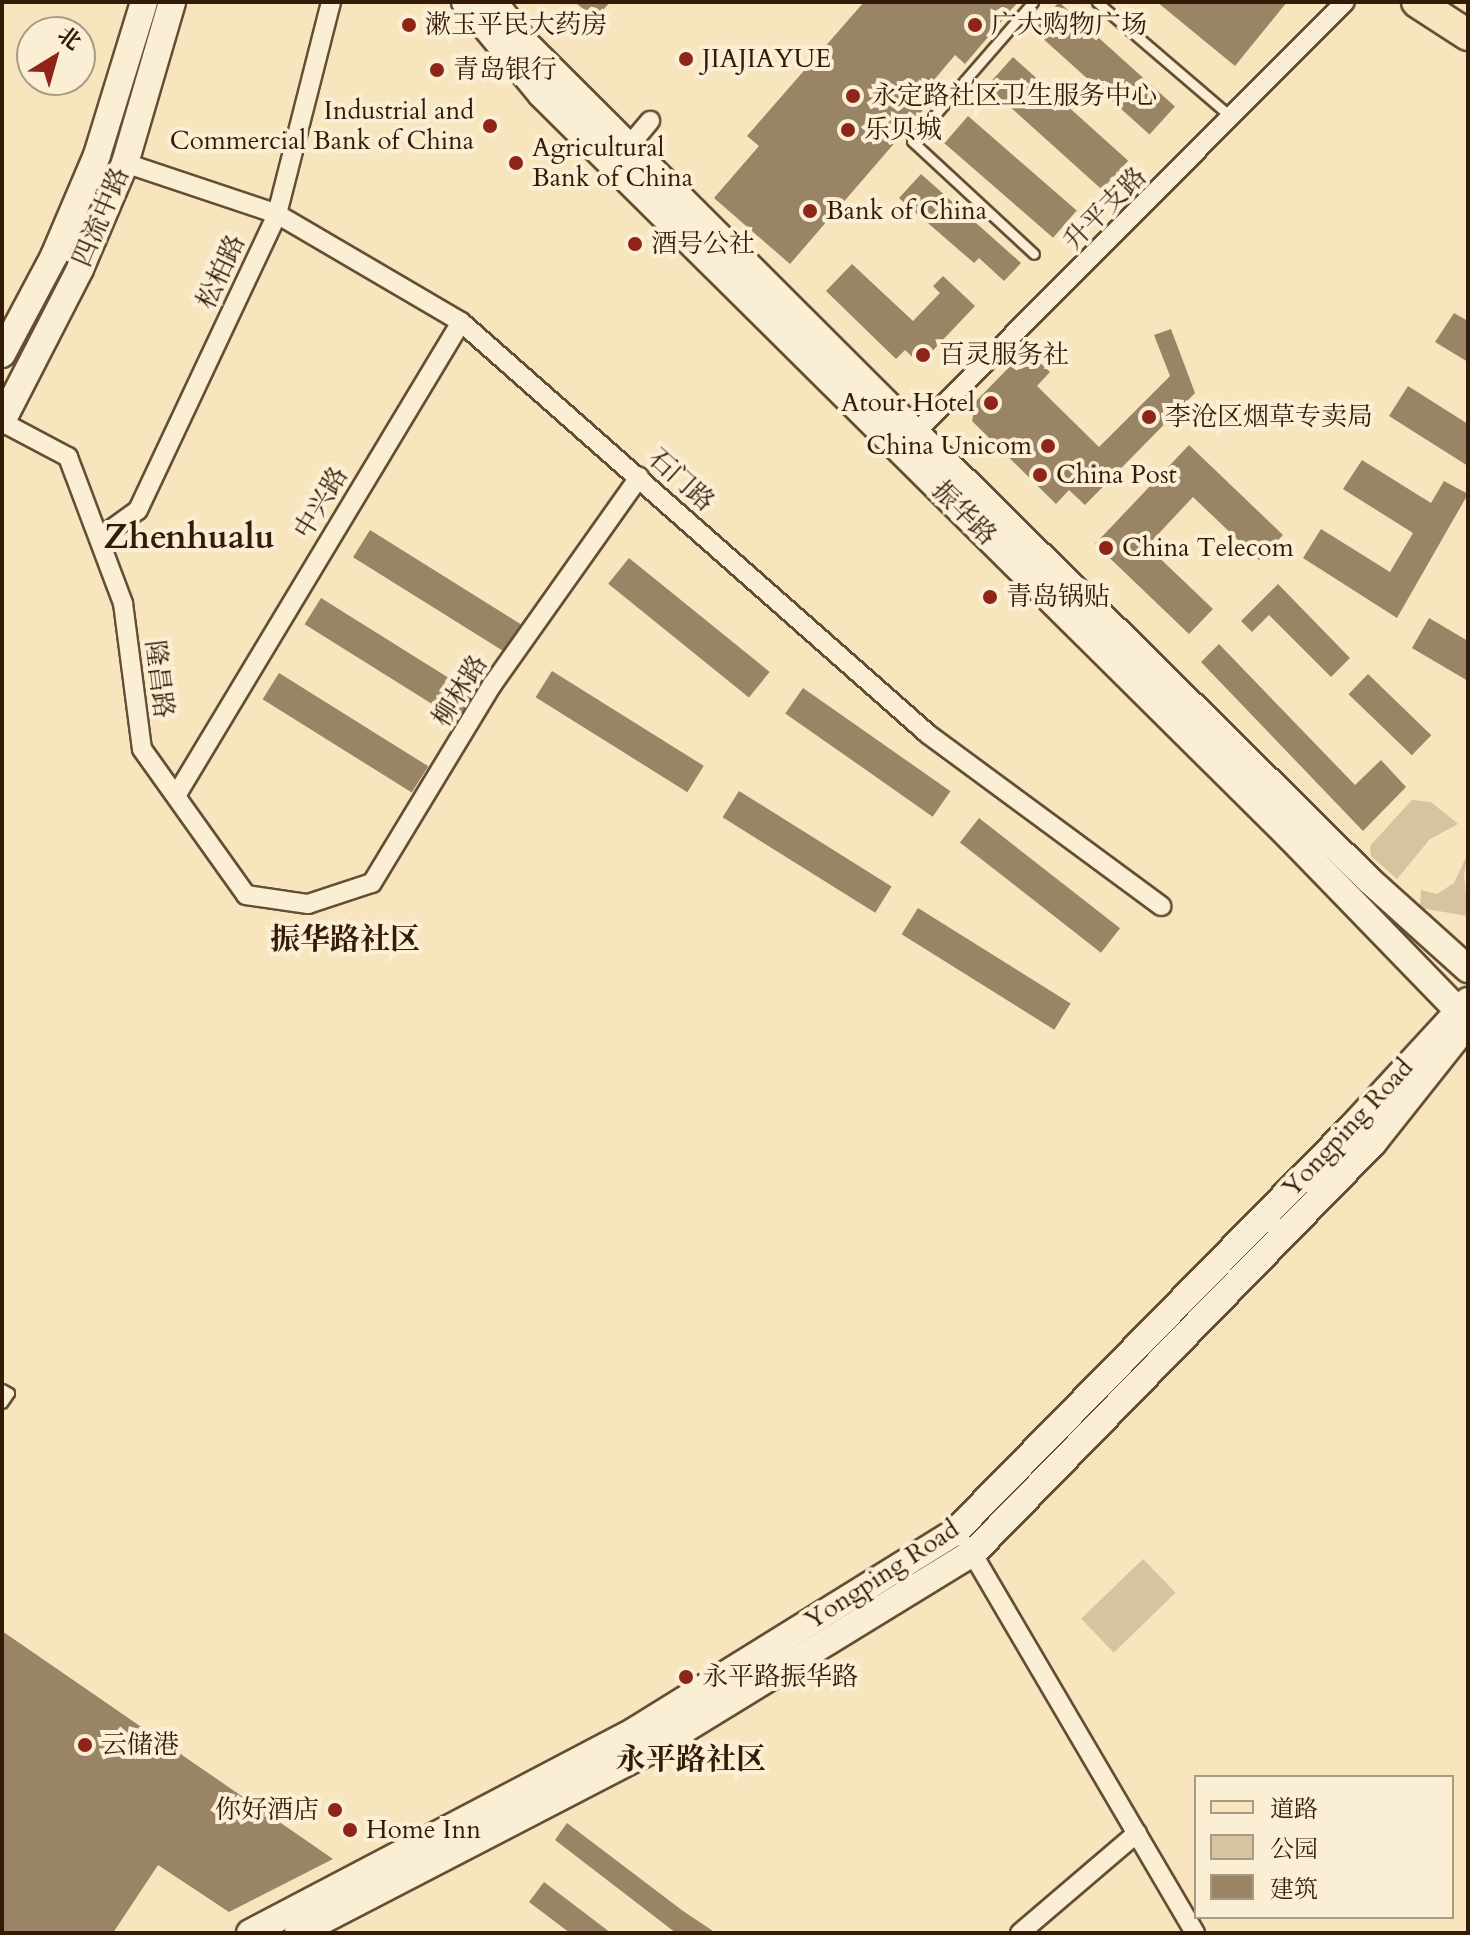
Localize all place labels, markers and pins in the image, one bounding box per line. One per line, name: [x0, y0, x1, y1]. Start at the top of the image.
place label: 漱玉平民大药房: [425, 9, 607, 41]
place label: 广大购物广场: [991, 9, 1147, 41]
marker: 漱玉平民大药房: [400, 16, 418, 34]
marker: 广大购物广场: [966, 16, 984, 34]
place label: JIAJIAYUE: [702, 43, 831, 75]
marker: JIAJIAYUE: [677, 50, 695, 68]
place label: 青岛银行: [453, 54, 557, 86]
marker: 青岛银行: [428, 61, 446, 79]
place label: 永定路社区卫生服务中心: [871, 80, 1157, 112]
marker: 永定路社区卫生服务中心: [842, 85, 864, 107]
place label: Industrial and Commercial Bank of China: [170, 95, 474, 156]
place label: 乐贝城: [864, 114, 942, 146]
marker: Industrial and Commercial Bank of China: [481, 117, 499, 135]
marker: 乐贝城: [839, 121, 857, 139]
place label: Agricultural Bank of China: [532, 132, 693, 194]
marker: Agricultural Bank of China: [507, 154, 525, 172]
place label: Bank of China: [826, 195, 987, 227]
marker: Bank of China: [801, 202, 819, 220]
place label: 酒号公社: [651, 228, 755, 260]
marker: 酒号公社: [626, 235, 644, 253]
place label: 百灵服务社: [939, 339, 1069, 371]
marker: 百灵服务社: [914, 346, 932, 364]
place label: Atour Hotel: [841, 387, 975, 419]
marker: Atour Hotel: [982, 394, 1000, 412]
place label: 李沧区烟草专卖局: [1165, 401, 1373, 433]
marker: 李沧区烟草专卖局: [1140, 408, 1158, 426]
place label: China Unicom: [866, 430, 1032, 462]
marker: China Unicom: [1039, 437, 1057, 455]
place label: China Post: [1056, 459, 1177, 491]
marker: China Post: [1031, 466, 1049, 484]
place label: China Telecom: [1122, 532, 1294, 564]
marker: China Telecom: [1097, 539, 1115, 557]
place label: 青岛锅贴: [1006, 581, 1110, 613]
marker: 青岛锅贴: [981, 588, 999, 606]
place label: 永平路振华路: [702, 1661, 858, 1693]
marker: 永平路振华路: [677, 1668, 695, 1686]
place label: 云储港: [101, 1729, 179, 1761]
marker: 云储港: [76, 1736, 94, 1754]
place label: 你好酒店: [215, 1794, 319, 1826]
marker: 你好酒店: [326, 1801, 344, 1819]
place label: Home Inn: [366, 1814, 481, 1846]
marker: Home Inn: [341, 1821, 359, 1839]

